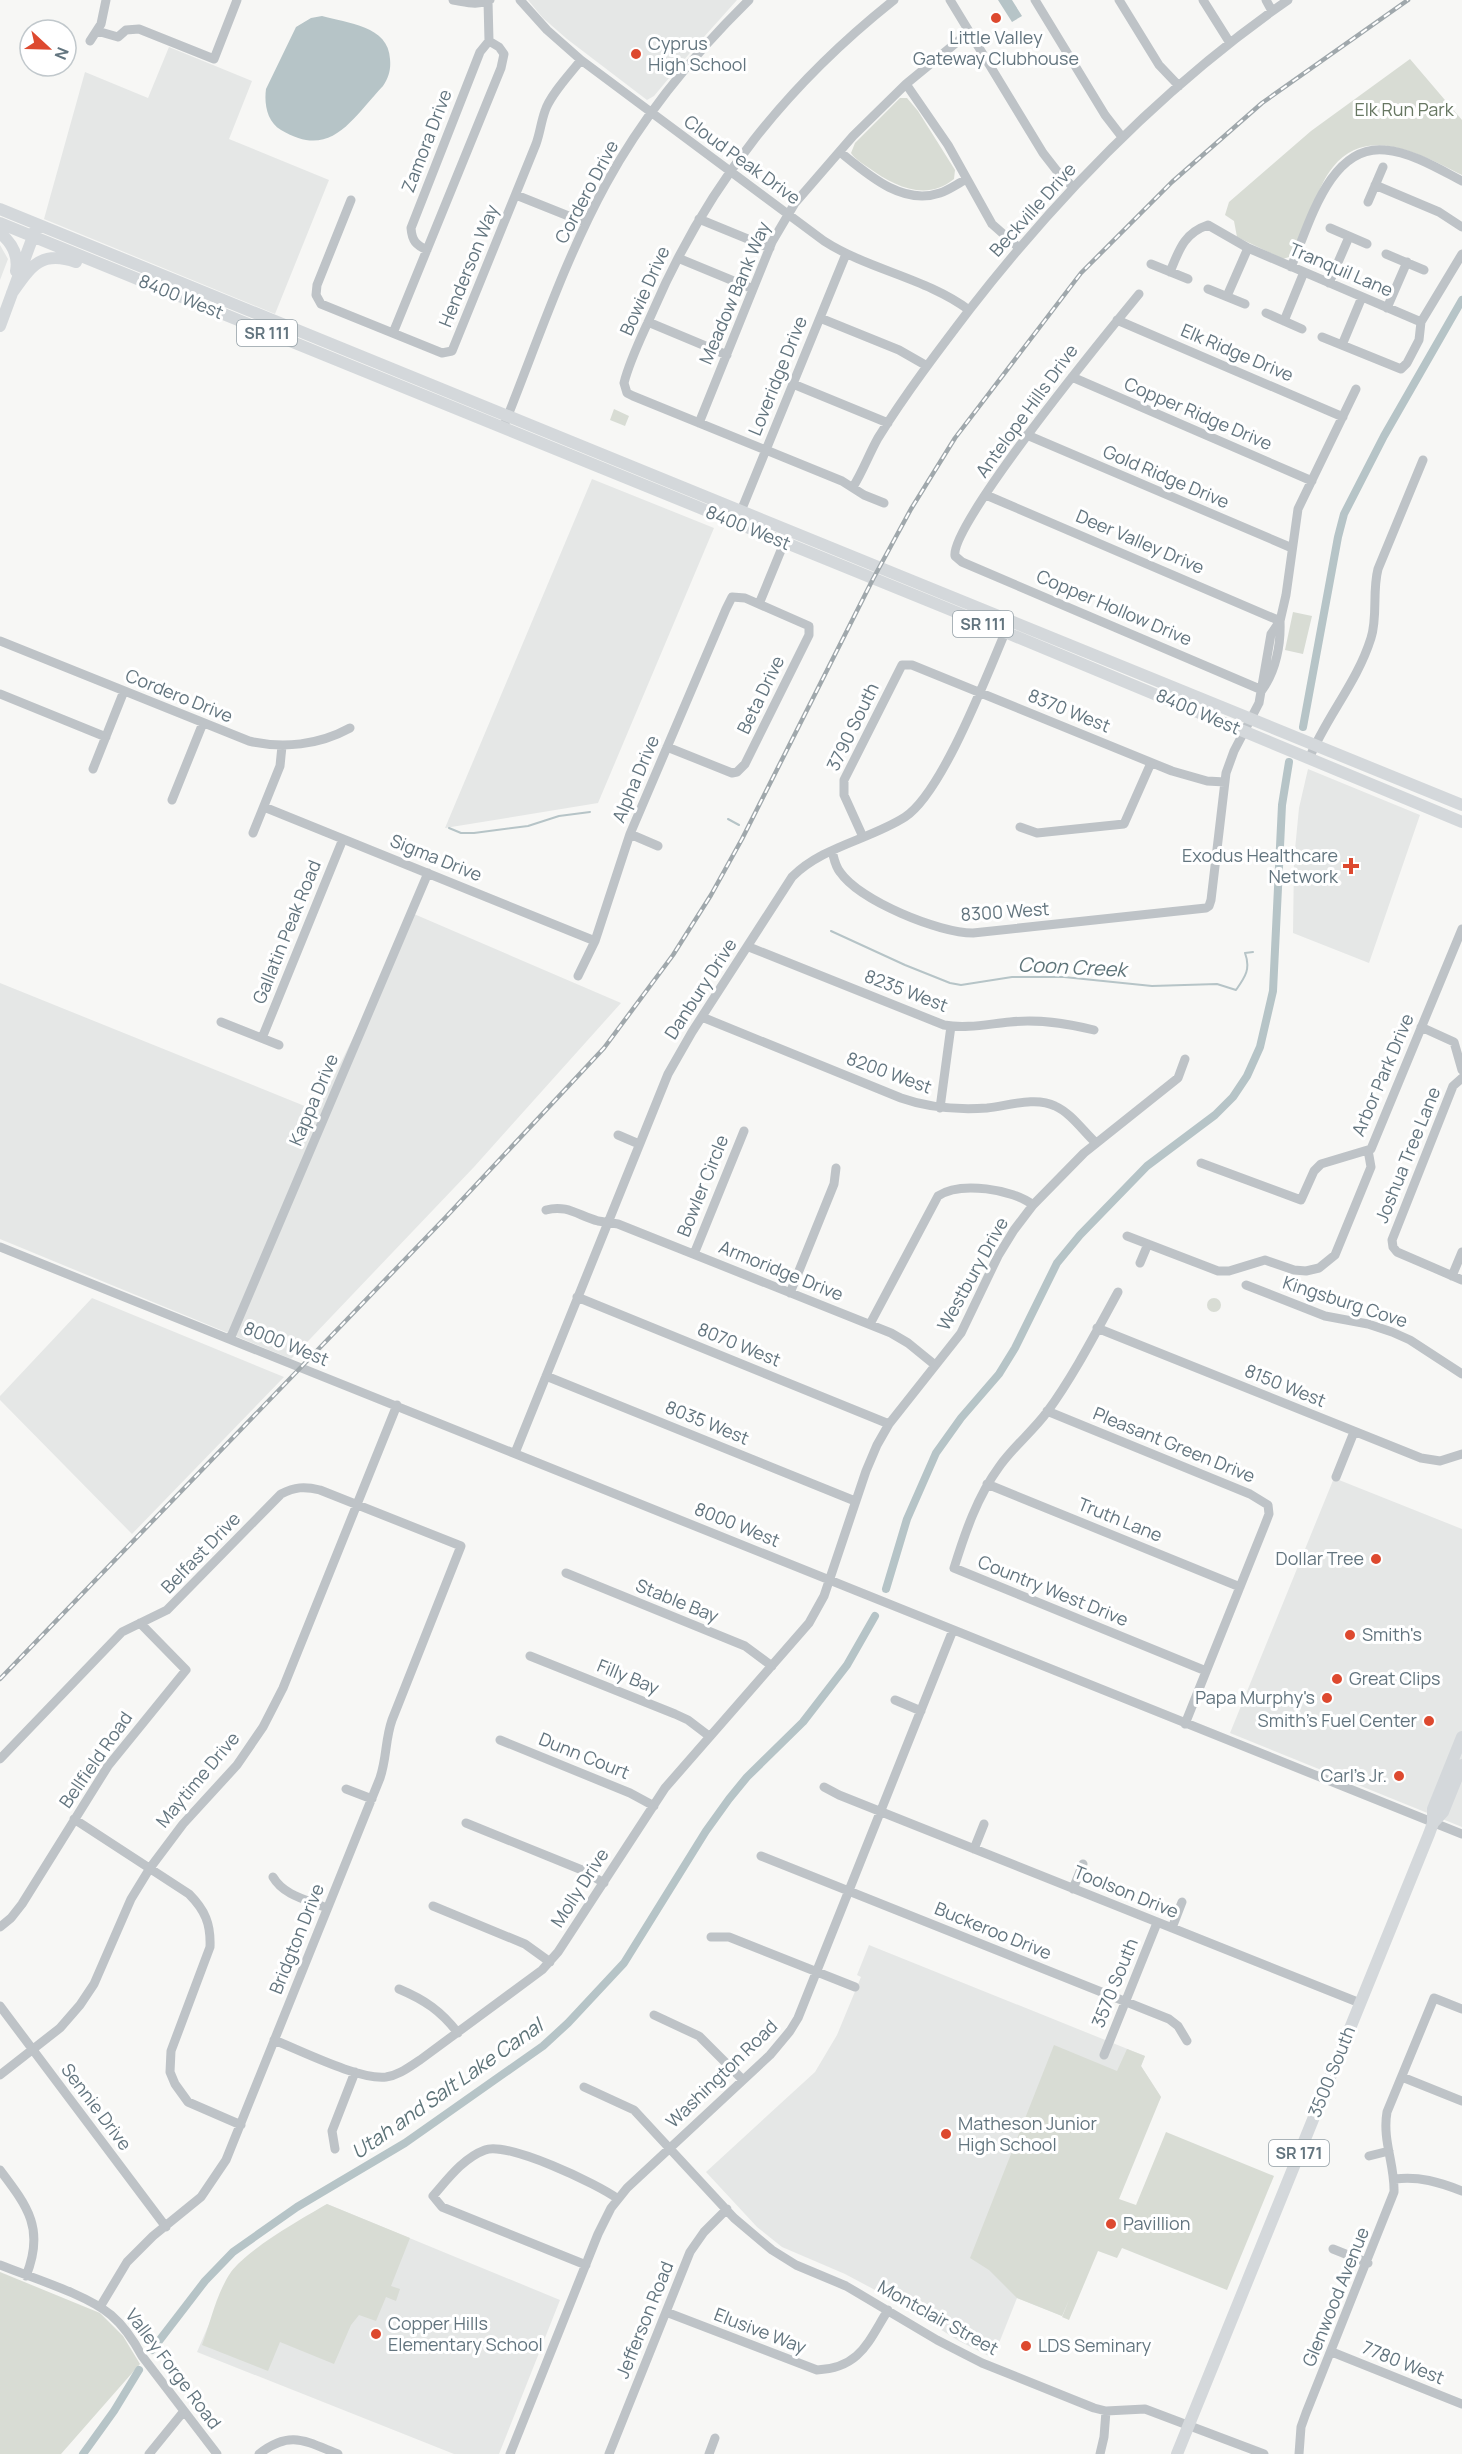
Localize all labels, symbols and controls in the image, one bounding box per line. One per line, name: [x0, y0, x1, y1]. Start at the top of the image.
marker: Little Valley Gateway Clubhouse: [989, 11, 1003, 25]
north arrow: [18, 18, 78, 78]
place label: Little Valley Gateway Clubhouse: [913, 25, 1079, 70]
place label: Cyprus High School: [648, 31, 747, 76]
text: N: [50, 44, 74, 63]
marker: Cyprus High School: [629, 47, 643, 61]
street label: Zamora Drive: [395, 86, 457, 196]
park label: Elk Run Park: [1354, 97, 1455, 121]
street label: Cloud Peak Drive: [680, 109, 806, 210]
street label: Cordero Drive: [549, 136, 623, 247]
street label: Beckville Drive: [984, 157, 1081, 261]
street label: Henderson Way: [433, 200, 504, 330]
street label: Meadow Bank Way: [693, 217, 775, 368]
street label: Tranquil Lane: [1286, 236, 1397, 302]
street label: Bowie Drive: [614, 242, 674, 339]
street label: 8400 West: [135, 268, 227, 324]
street label: Loveridge Drive: [742, 312, 812, 439]
street label: Elk Ridge Drive: [1177, 318, 1297, 387]
road number: SR 111: [237, 320, 297, 346]
street label: Antelope Hills Drive: [970, 339, 1083, 482]
street label: Copper Ridge Drive: [1121, 371, 1276, 455]
street label: Gold Ridge Drive: [1100, 439, 1233, 513]
street label: 8400 West: [702, 499, 794, 555]
street label: Deer Valley Drive: [1073, 503, 1208, 579]
street label: Copper Hollow Drive: [1033, 563, 1196, 651]
road number: SR 111: [953, 611, 1013, 637]
street label: Beta Drive: [731, 651, 789, 738]
street label: Cordero Drive: [122, 663, 237, 727]
street label: 3790 South: [820, 679, 884, 775]
street label: 8370 West: [1025, 683, 1114, 737]
street label: 8400 West: [1152, 683, 1244, 740]
street label: Alpha Drive: [606, 731, 664, 826]
street label: Sigma Drive: [387, 828, 486, 886]
place label: Exodus Healthcare Network: [1182, 843, 1339, 888]
street label: Gallatin Peak Road: [246, 856, 326, 1007]
marker: Exodus Healthcare Network: [1342, 857, 1360, 875]
street label: 8300 West: [960, 896, 1050, 926]
street label: Danbury Drive: [659, 933, 742, 1044]
water label: Coon Creek: [1017, 950, 1130, 983]
street label: 8235 West: [861, 963, 952, 1017]
street label: Arbor Park Drive: [1345, 1010, 1419, 1140]
street label: 8200 West: [843, 1046, 935, 1099]
street label: Kappa Drive: [283, 1050, 343, 1149]
street label: Joshua Tree Lane: [1369, 1083, 1445, 1226]
street label: Bowler Circle: [671, 1131, 733, 1240]
street label: Westbury Drive: [931, 1213, 1013, 1334]
street label: Armoridge Drive: [716, 1234, 847, 1306]
street label: Kingsburg Cove: [1280, 1270, 1411, 1333]
street label: 8000 West: [240, 1315, 333, 1371]
street label: 8070 West: [694, 1316, 785, 1372]
street label: 8150 West: [1241, 1358, 1329, 1412]
street label: 8035 West: [662, 1394, 753, 1450]
street label: Pleasant Green Drive: [1090, 1401, 1259, 1488]
street label: Truth Lane: [1075, 1491, 1166, 1547]
street label: 8000 West: [691, 1496, 784, 1552]
street label: Belfast Drive: [155, 1506, 245, 1598]
place label: Dollar Tree: [1276, 1546, 1364, 1570]
street label: Country West Drive: [975, 1549, 1132, 1631]
marker: Dollar Tree: [1369, 1552, 1383, 1566]
street label: Stable Bay: [632, 1573, 723, 1628]
place label: Smith's: [1362, 1622, 1422, 1646]
marker: Smith's: [1343, 1628, 1357, 1642]
street label: Filly Bay: [594, 1653, 663, 1700]
place label: Great Clips: [1349, 1666, 1440, 1690]
marker: Great Clips: [1330, 1672, 1344, 1686]
place label: Papa Murphy's: [1195, 1685, 1315, 1709]
marker: Papa Murphy's: [1320, 1691, 1334, 1705]
street label: Bellfield Road: [53, 1706, 137, 1812]
place label: Smith's Fuel Center: [1258, 1708, 1418, 1732]
marker: Smith's Fuel Center: [1422, 1714, 1436, 1728]
street label: Dunn Court: [536, 1726, 633, 1784]
street label: Maytime Drive: [150, 1727, 244, 1832]
place label: Carl's Jr.: [1320, 1763, 1387, 1787]
marker: Carl's Jr.: [1392, 1769, 1406, 1783]
street label: Molly Drive: [545, 1843, 614, 1931]
street label: Toolson Drive: [1070, 1859, 1182, 1923]
street label: Bridgton Drive: [263, 1880, 329, 1997]
street label: Buckeroo Drive: [931, 1896, 1055, 1964]
street label: 3570 South: [1085, 1934, 1143, 2031]
water label: Utah and Salt Lake Canal: [346, 2011, 550, 2165]
street label: Washington Road: [660, 2014, 782, 2133]
street label: 3500 South: [1302, 2023, 1360, 2121]
street label: Sennie Drive: [56, 2058, 137, 2155]
place label: Matheson Junior High School: [958, 2111, 1098, 2156]
marker: Matheson Junior High School: [939, 2127, 953, 2141]
road number: SR 171: [1269, 2140, 1329, 2166]
place label: Pavillion: [1123, 2211, 1190, 2235]
marker: Pavillion: [1104, 2217, 1118, 2231]
street label: Glenwood Avenue: [1296, 2223, 1374, 2370]
street label: Jefferson Road: [610, 2258, 678, 2382]
street label: Montclair Street: [874, 2274, 1003, 2360]
street label: Elusive Way: [711, 2302, 810, 2359]
street label: Valley Forge Road: [121, 2303, 227, 2433]
place label: Copper Hills Elementary School: [388, 2311, 543, 2356]
marker: Copper Hills Elementary School: [369, 2327, 383, 2341]
place label: LDS Seminary: [1038, 2333, 1152, 2357]
street label: 7780 West: [1359, 2335, 1448, 2389]
marker: LDS Seminary: [1019, 2339, 1033, 2353]

